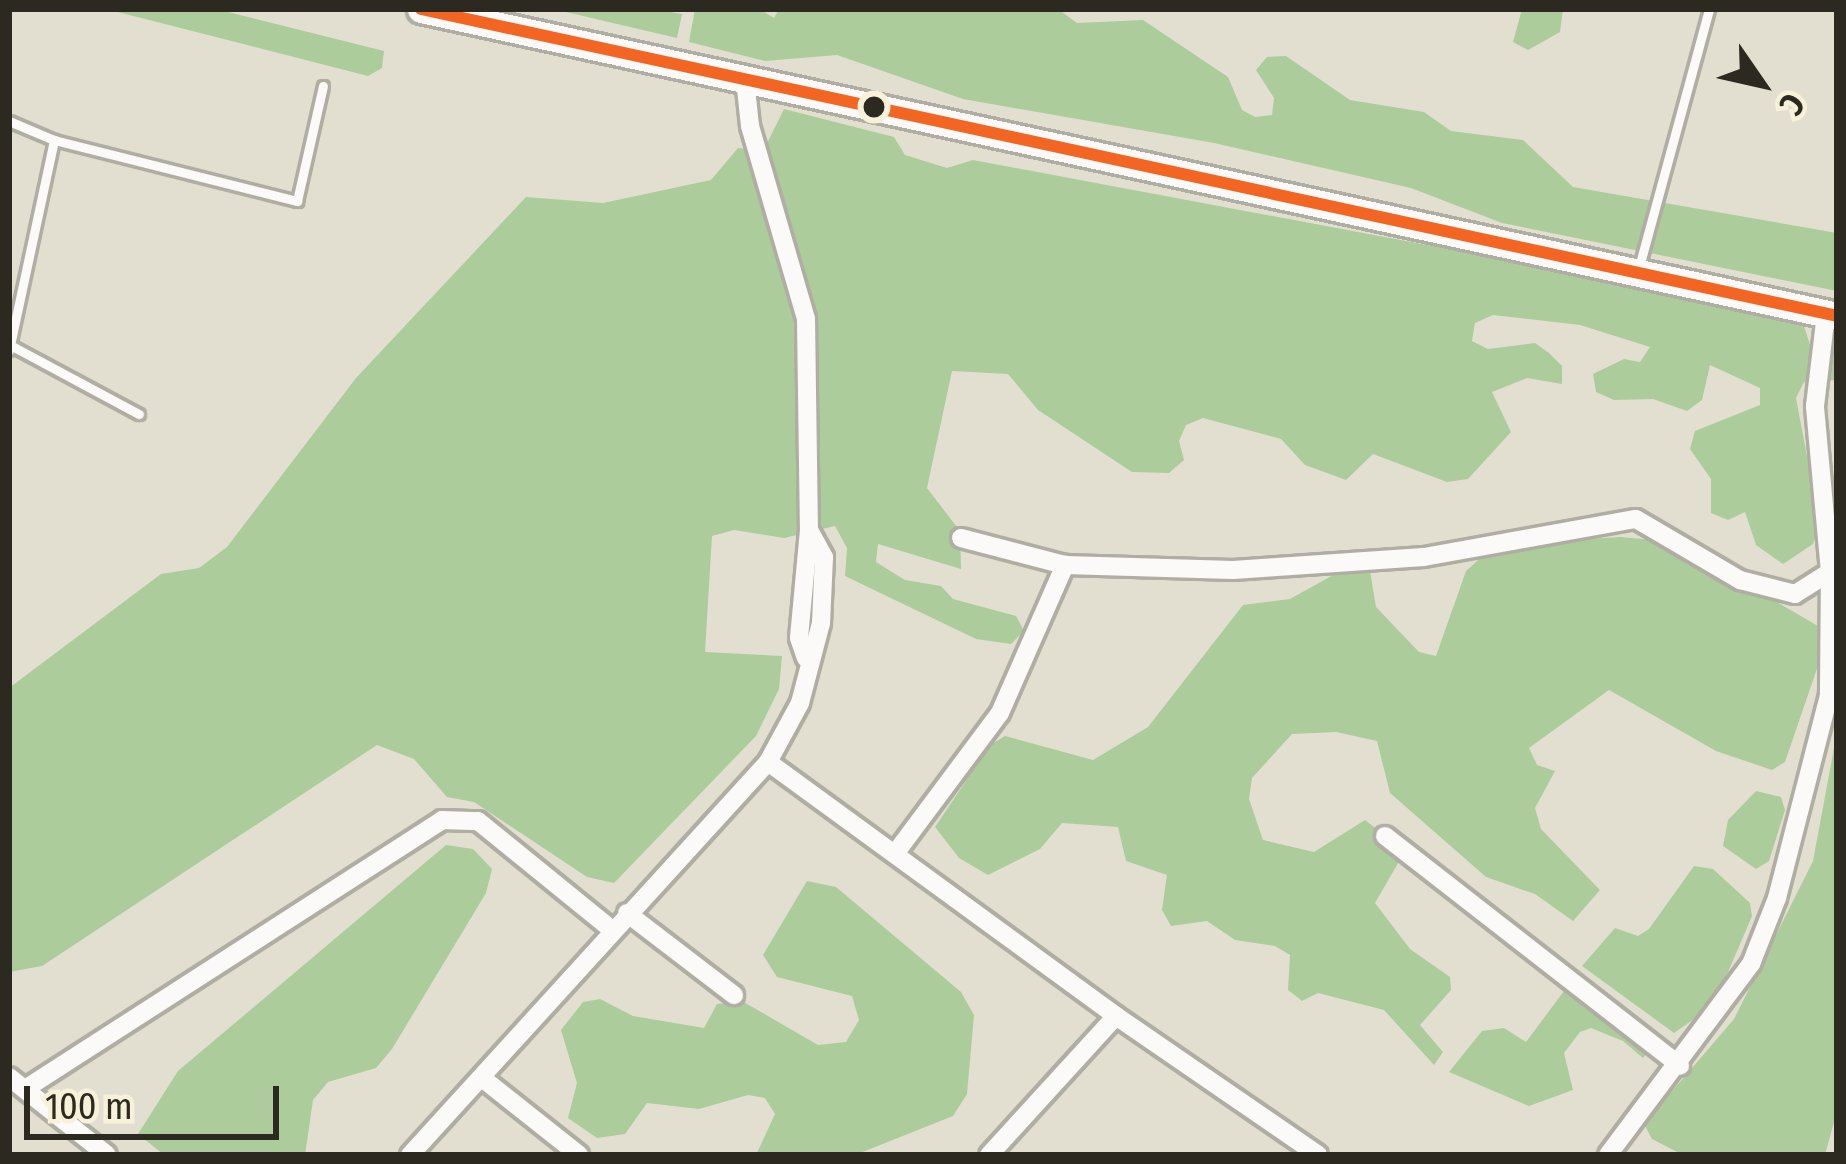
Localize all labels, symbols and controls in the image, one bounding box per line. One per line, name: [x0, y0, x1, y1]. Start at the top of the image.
north arrow: [1702, 24, 1822, 144]
text: С: [1770, 86, 1813, 122]
unlabelled marker: [863, 96, 885, 118]
scale bar: [30, 1062, 285, 1136]
text: 100 m: [45, 1085, 133, 1129]

